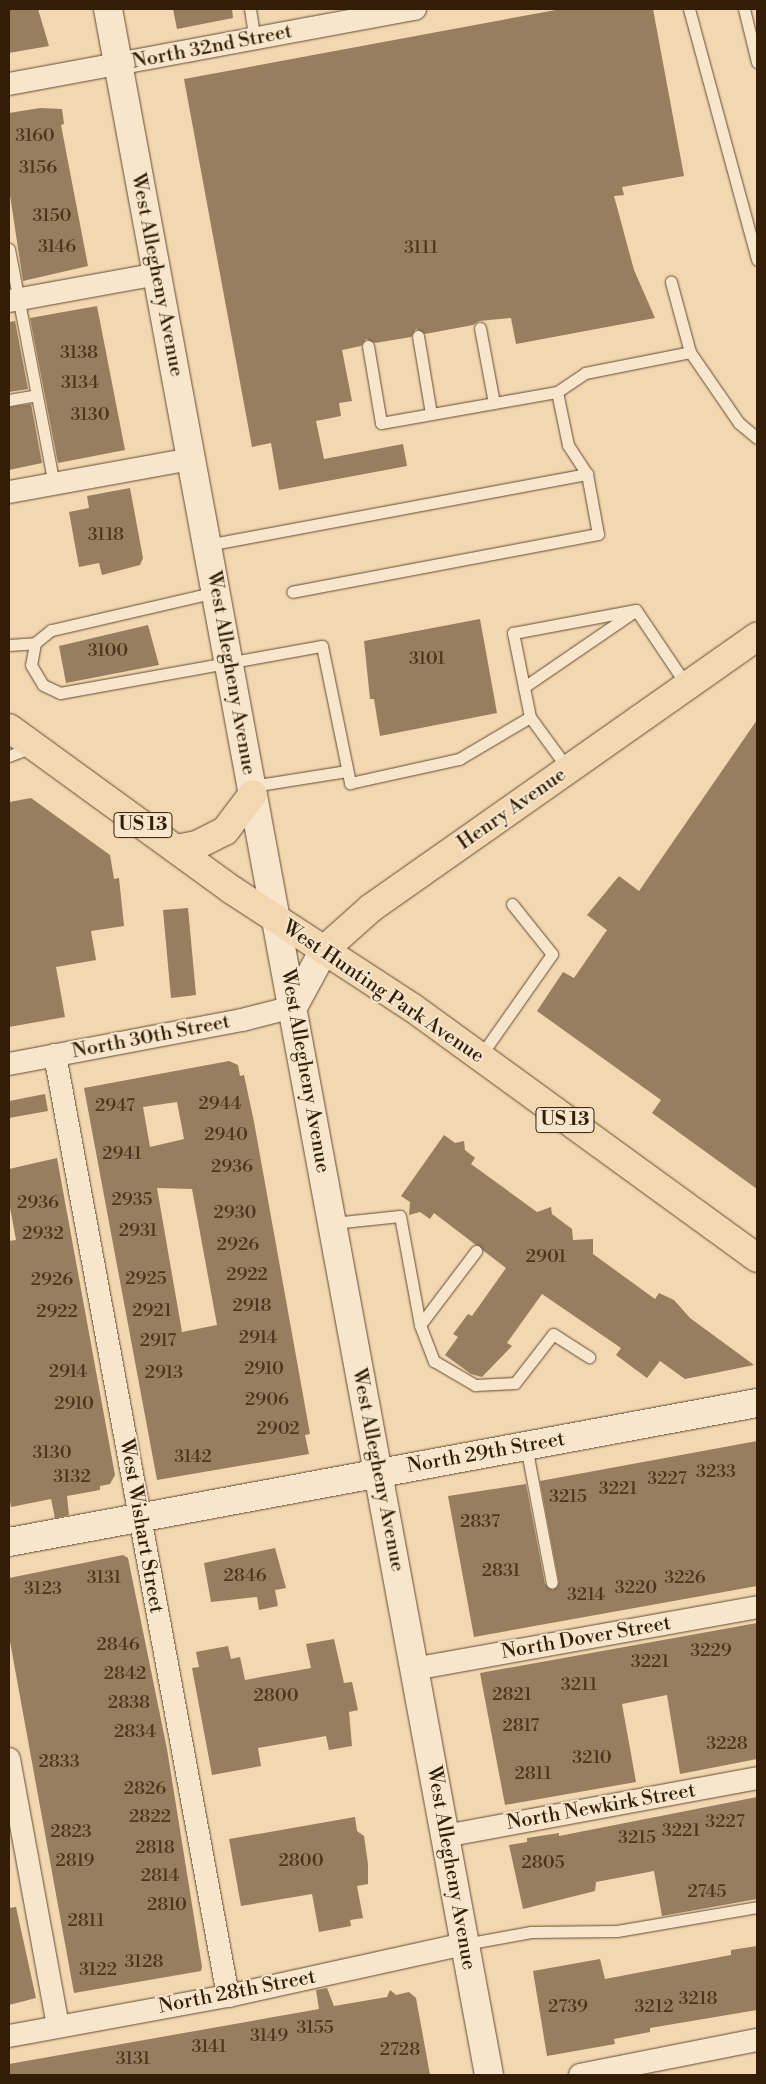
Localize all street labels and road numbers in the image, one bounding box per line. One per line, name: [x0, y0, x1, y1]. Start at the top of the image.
street label: North 32nd Street: [130, 20, 294, 74]
street label: West Allegheny Avenue: [126, 171, 188, 379]
street label: West Allegheny Avenue: [201, 569, 261, 777]
street label: Henry Avenue: [453, 763, 571, 855]
road number: US 13: [113, 808, 173, 842]
street label: West Hunting Park Avenue: [278, 915, 488, 1069]
street label: West Allegheny Avenue: [275, 967, 335, 1175]
street label: North 30th Street: [70, 1010, 232, 1064]
road number: US 13: [535, 1104, 595, 1136]
street label: West Allegheny Avenue: [347, 1366, 409, 1574]
street label: North 29th Street: [405, 1427, 567, 1479]
street label: West Wishart Street: [114, 1437, 168, 1615]
street label: North Dover Street: [499, 1611, 673, 1665]
street label: West Allegheny Avenue: [421, 1764, 481, 1972]
street label: North Newkirk Street: [505, 1779, 697, 1835]
street label: North 28th Street: [156, 1965, 318, 2019]

